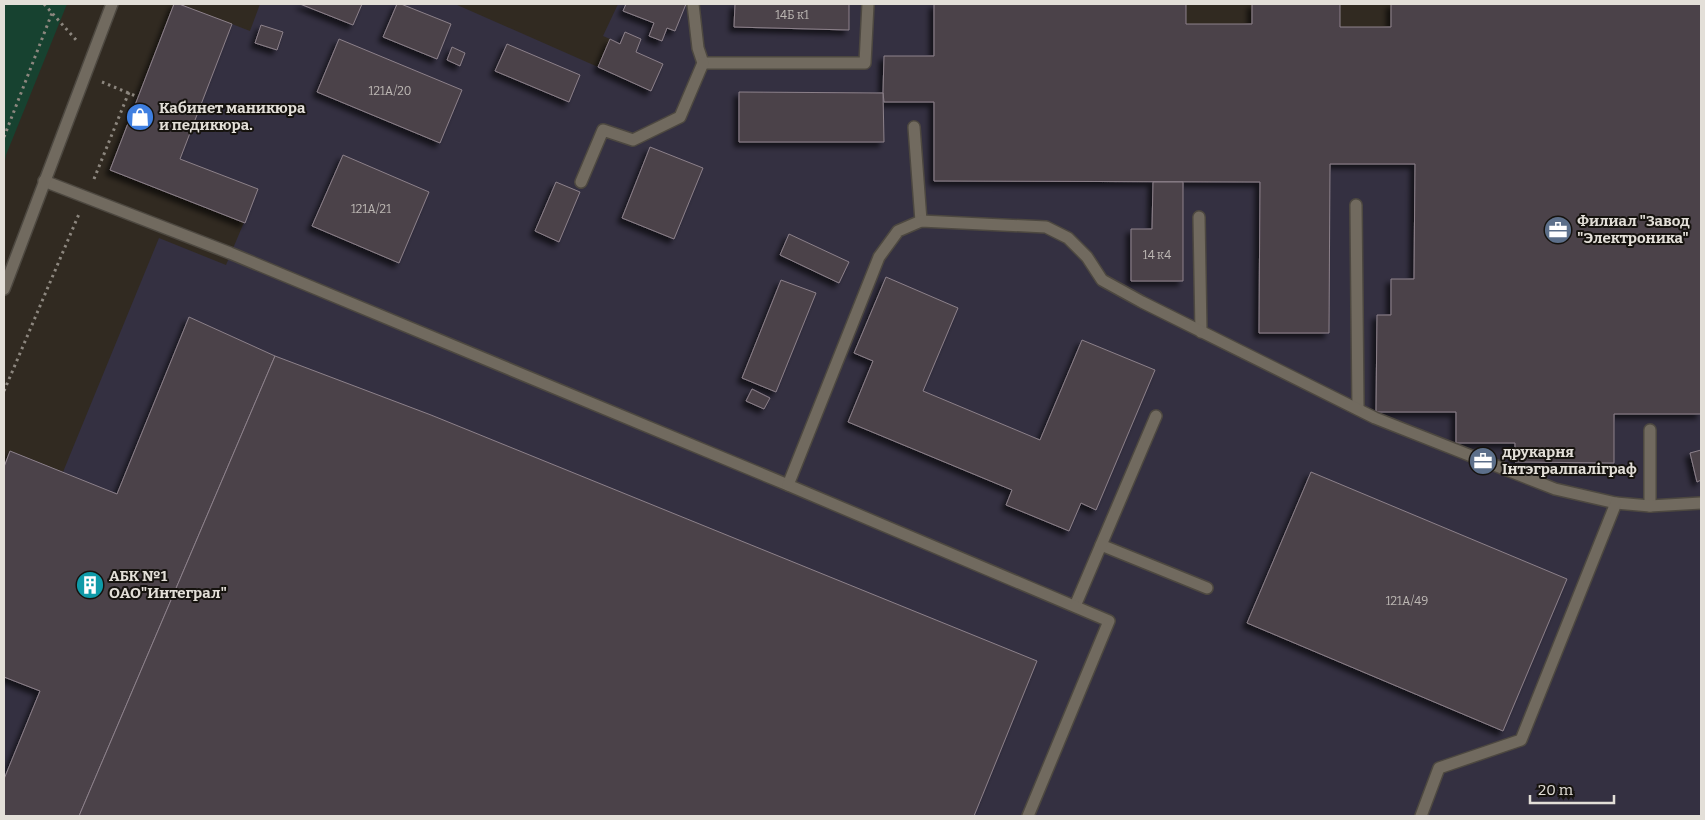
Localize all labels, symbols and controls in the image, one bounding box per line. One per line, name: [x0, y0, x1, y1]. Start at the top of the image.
house number: 14Б к1: [775, 8, 809, 22]
house number: 121А/20: [369, 84, 411, 98]
place label: Кабинет маникюра и педикюра.: [159, 99, 306, 134]
shop icon: Кабинет маникюра и педикюра.: [125, 102, 155, 132]
house number: 121А/21: [351, 202, 391, 216]
place label: Филиал "Завод "Электроника": [1577, 212, 1690, 247]
office icon: Филиал "Завод "Электроника": [1543, 215, 1573, 245]
house number: 14 к4: [1143, 248, 1171, 262]
place label: друкарня Інтэгралпаліграф: [1502, 443, 1637, 478]
office icon: друкарня Інтэгралпаліграф: [1468, 446, 1498, 476]
place label: АБК №1 ОАО"Интеграл": [109, 567, 227, 602]
building icon: АБК №1 ОАО"Интеграл": [75, 570, 105, 600]
house number: 121А/49: [1386, 594, 1428, 608]
scale bar: [1530, 772, 1614, 804]
text: 20 m: [1538, 781, 1574, 799]

